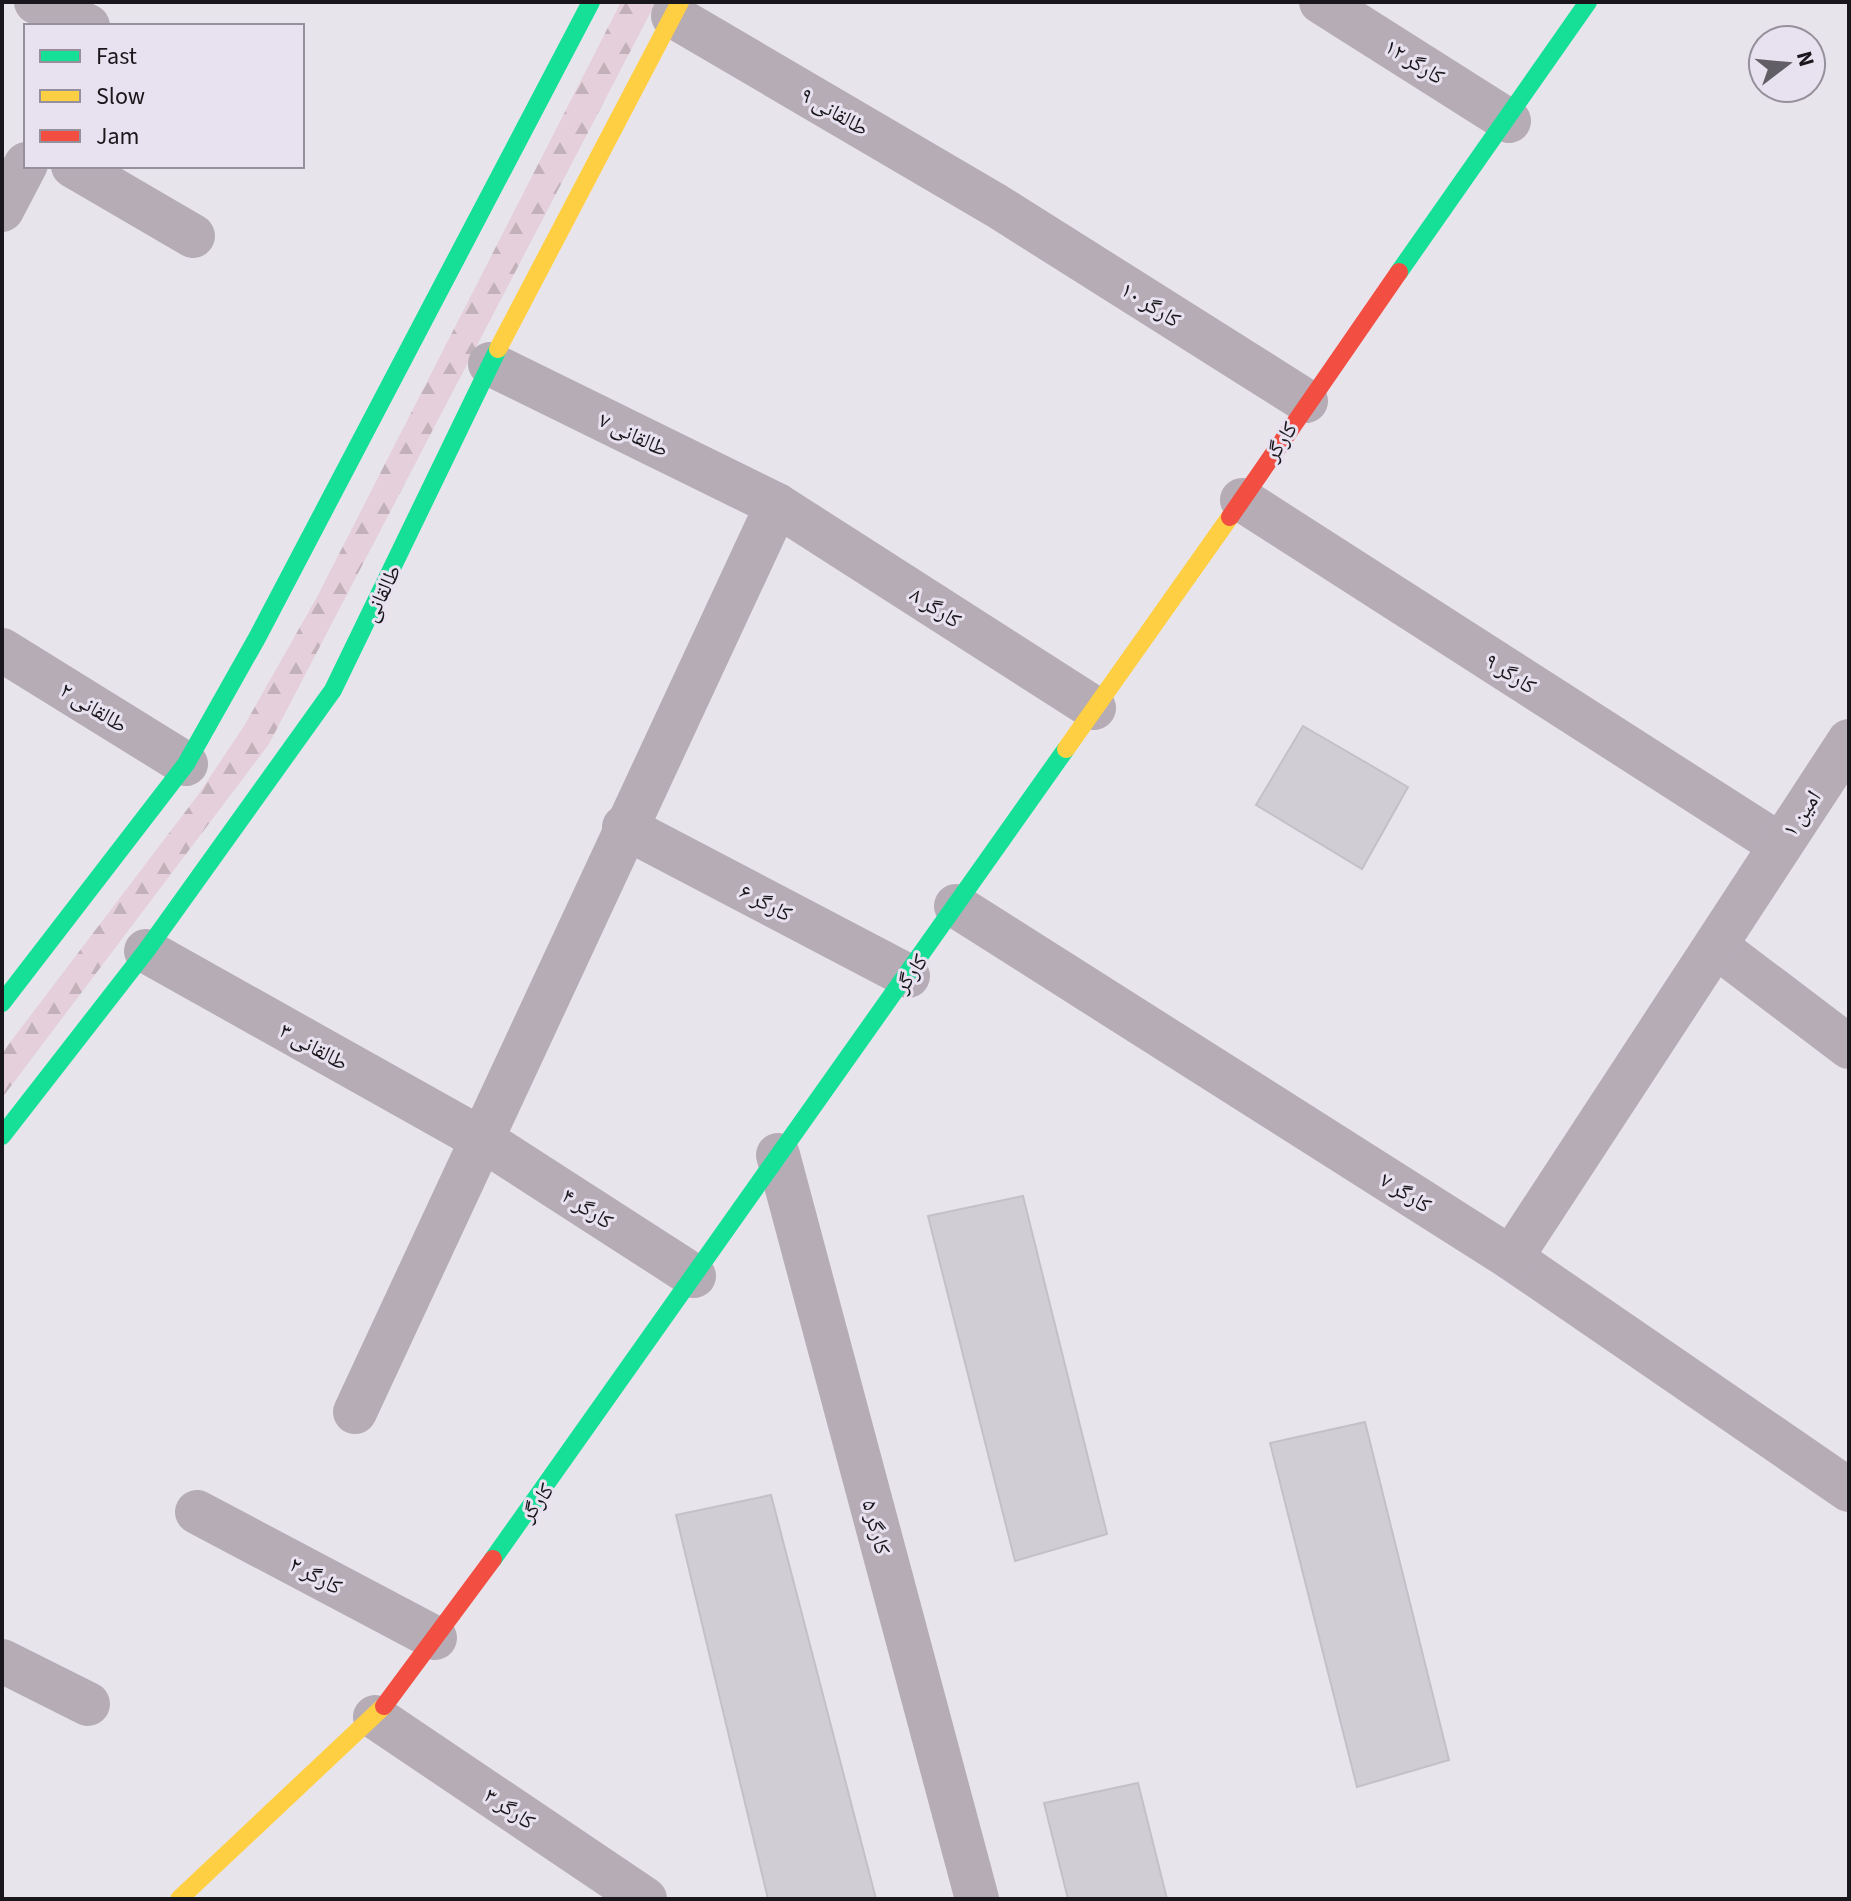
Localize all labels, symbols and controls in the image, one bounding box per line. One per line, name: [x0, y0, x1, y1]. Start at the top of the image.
legend: [24, 24, 304, 168]
north arrow: [1747, 24, 1827, 104]
street label: کارگر ۱۲: [1378, 31, 1451, 93]
text: Fast: [96, 39, 137, 74]
text: N: [1788, 47, 1823, 70]
text: Slow: [96, 79, 145, 114]
street label: طالقانی ۹: [794, 79, 875, 144]
text: Jam: [96, 119, 140, 154]
street label: کارگر ۱۰: [1114, 274, 1187, 336]
street label: طالقانی ۷: [593, 404, 674, 466]
street label: کارگر: [1256, 416, 1305, 468]
street label: طالقانی: [354, 559, 409, 627]
street label: کارگر ۸: [903, 579, 967, 636]
street label: کارگر ۹: [1478, 645, 1542, 702]
street label: طالقانی ۲: [53, 675, 133, 741]
street label: امین ۱: [1774, 784, 1829, 843]
street label: کارگر ۶: [734, 876, 798, 930]
street label: کارگر: [885, 948, 936, 1000]
street label: طالقانی ۳: [273, 1015, 354, 1079]
street label: کارگر ۷: [1373, 1165, 1437, 1221]
street label: کارگر ۴: [555, 1180, 619, 1237]
street label: کارگر: [511, 1477, 562, 1529]
street label: کارگر ۵: [853, 1496, 899, 1558]
street label: کارگر ۲: [284, 1549, 348, 1603]
street label: کارگر ۳: [477, 1780, 541, 1838]

